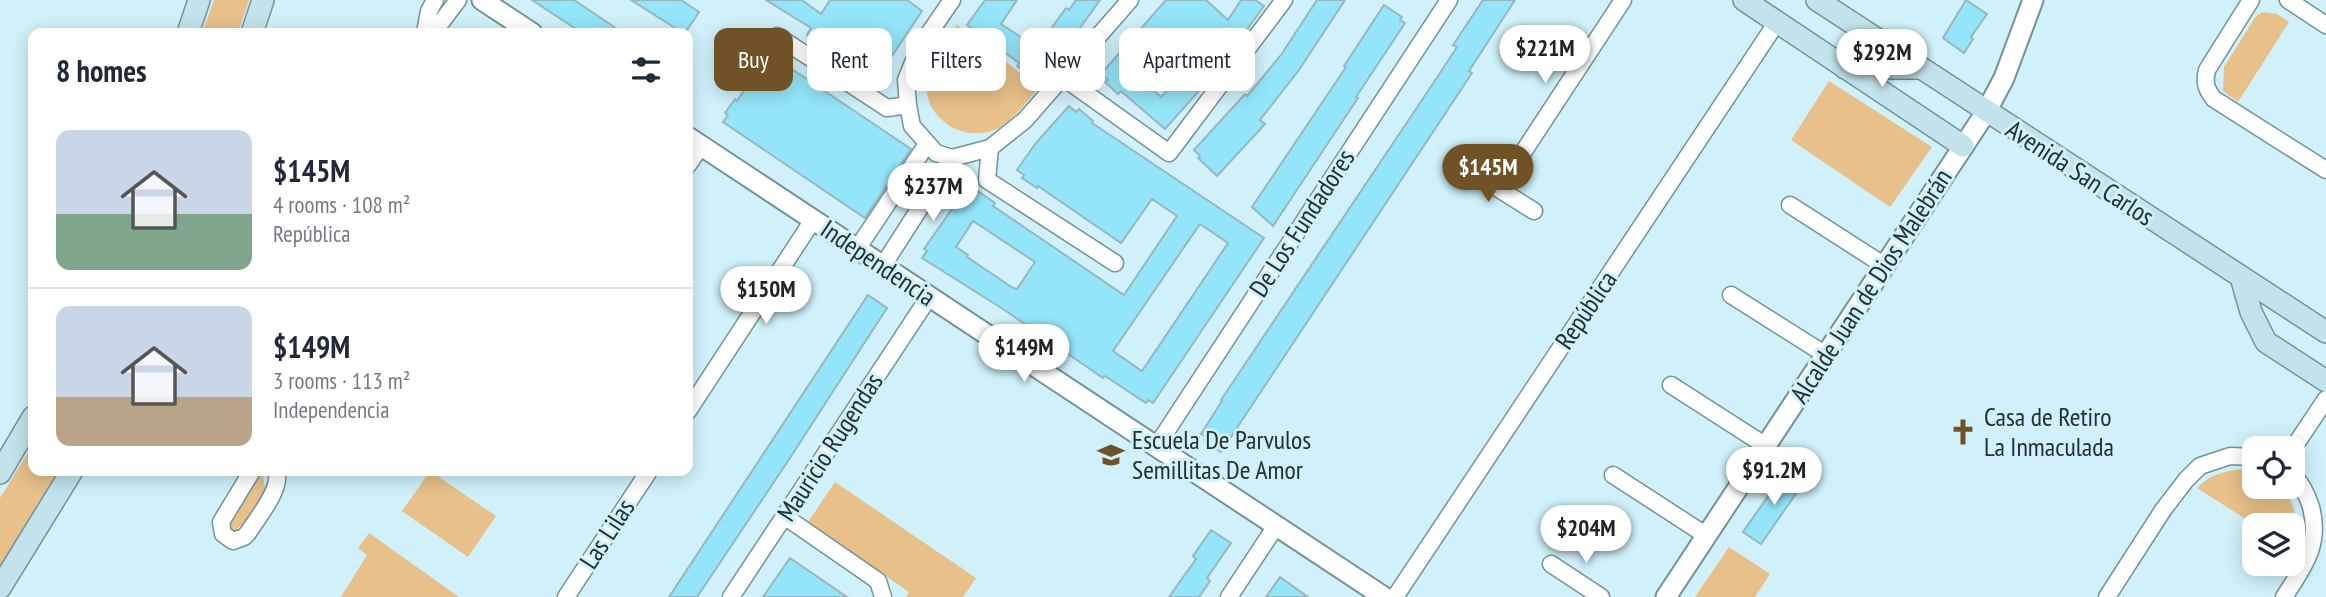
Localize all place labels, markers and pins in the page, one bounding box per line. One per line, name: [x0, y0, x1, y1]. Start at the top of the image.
pin: $221M: [1496, 25, 1594, 85]
pin: $292M: [1833, 29, 1931, 89]
pin: $145M: [1439, 144, 1537, 204]
pin: $237M: [884, 164, 982, 223]
pin: $150M: [717, 266, 815, 326]
pin: $149M: [975, 324, 1073, 384]
place label: Casa de Retiro La Inmaculada: [1984, 400, 2114, 463]
church icon: Casa de Retiro La Inmaculada: [1948, 417, 1978, 447]
place label: Escuela De Parvulos Semillitas De Amor: [1132, 423, 1311, 486]
school or university icon: Escuela De Parvulos Semillitas De Amor: [1096, 440, 1126, 470]
pin: $91.2M: [1717, 448, 1831, 507]
pin: $204M: [1537, 505, 1635, 565]

